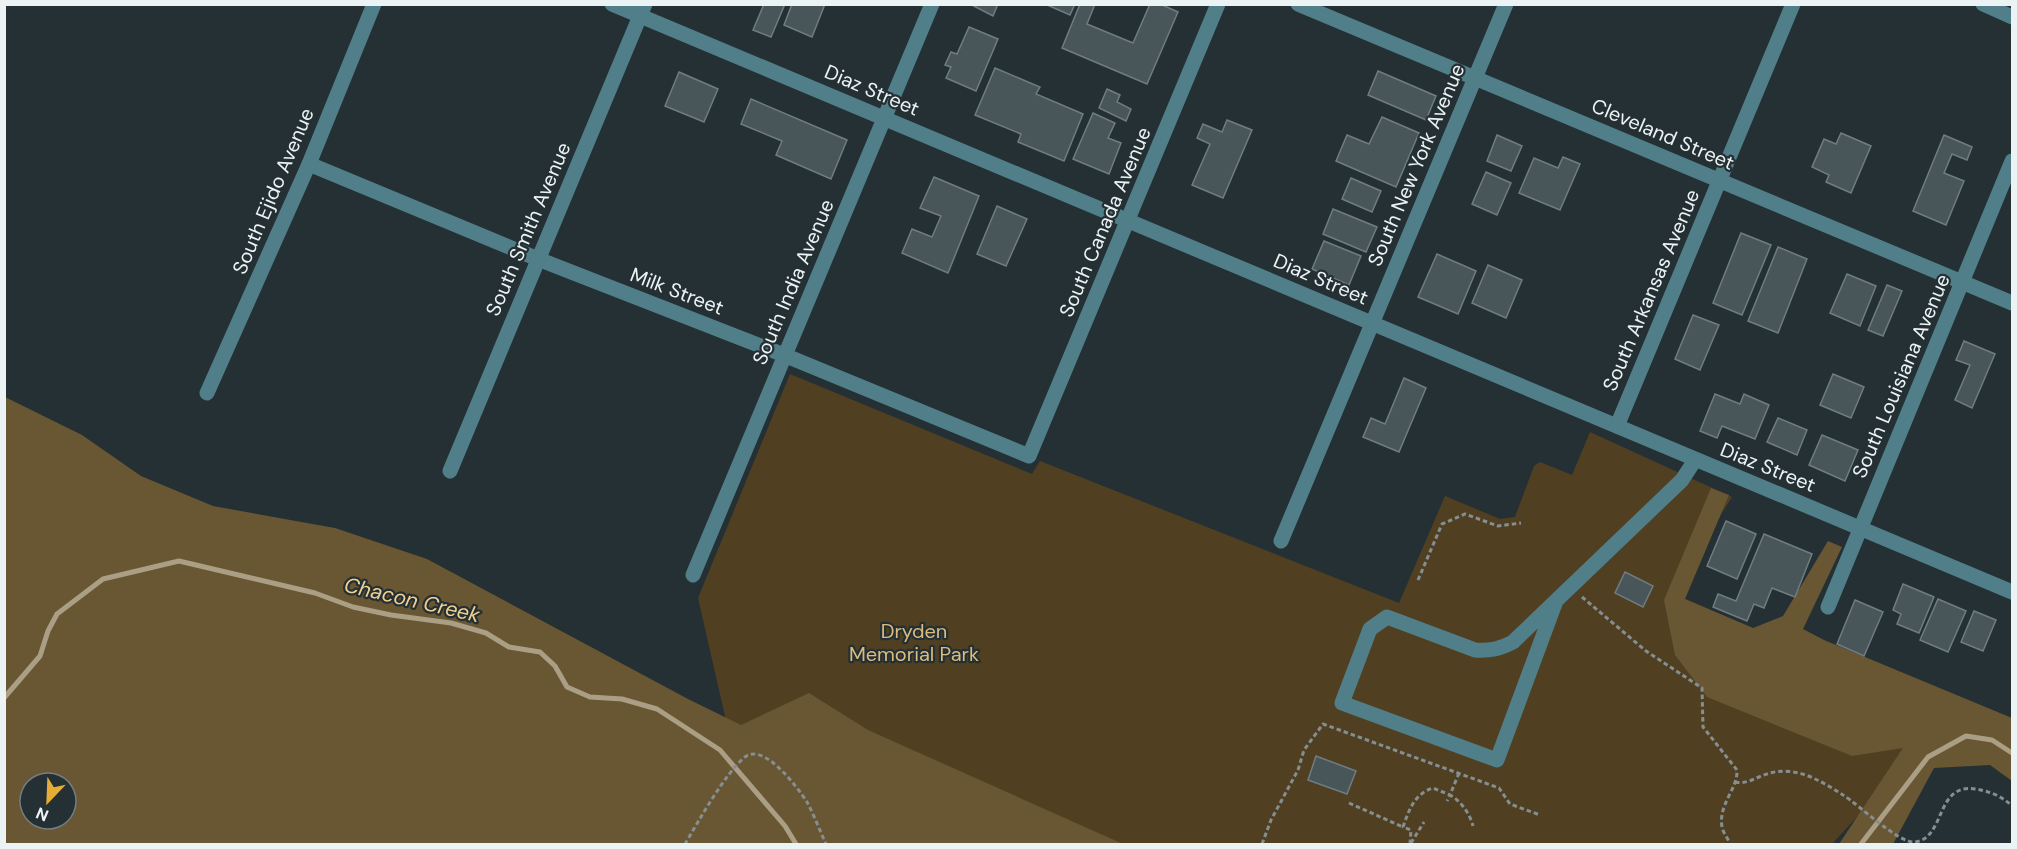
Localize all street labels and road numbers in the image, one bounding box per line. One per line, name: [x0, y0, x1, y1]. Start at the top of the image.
street label: Diaz Street: [821, 58, 924, 122]
street label: South New York Avenue: [1362, 60, 1470, 270]
street label: Cleveland Street: [1588, 92, 1738, 176]
street label: South Ejido Avenue: [226, 104, 320, 278]
street label: South Canada Avenue: [1053, 123, 1157, 321]
street label: South Smith Avenue: [480, 138, 576, 320]
street label: South Arkansas Avenue: [1597, 185, 1705, 395]
street label: South India Avenue: [746, 195, 840, 369]
street label: Diaz Street: [1270, 247, 1373, 311]
street label: Milk Street: [627, 261, 728, 321]
street label: South Louisiana Avenue: [1846, 270, 1956, 482]
street label: Diaz Street: [1716, 436, 1820, 498]

